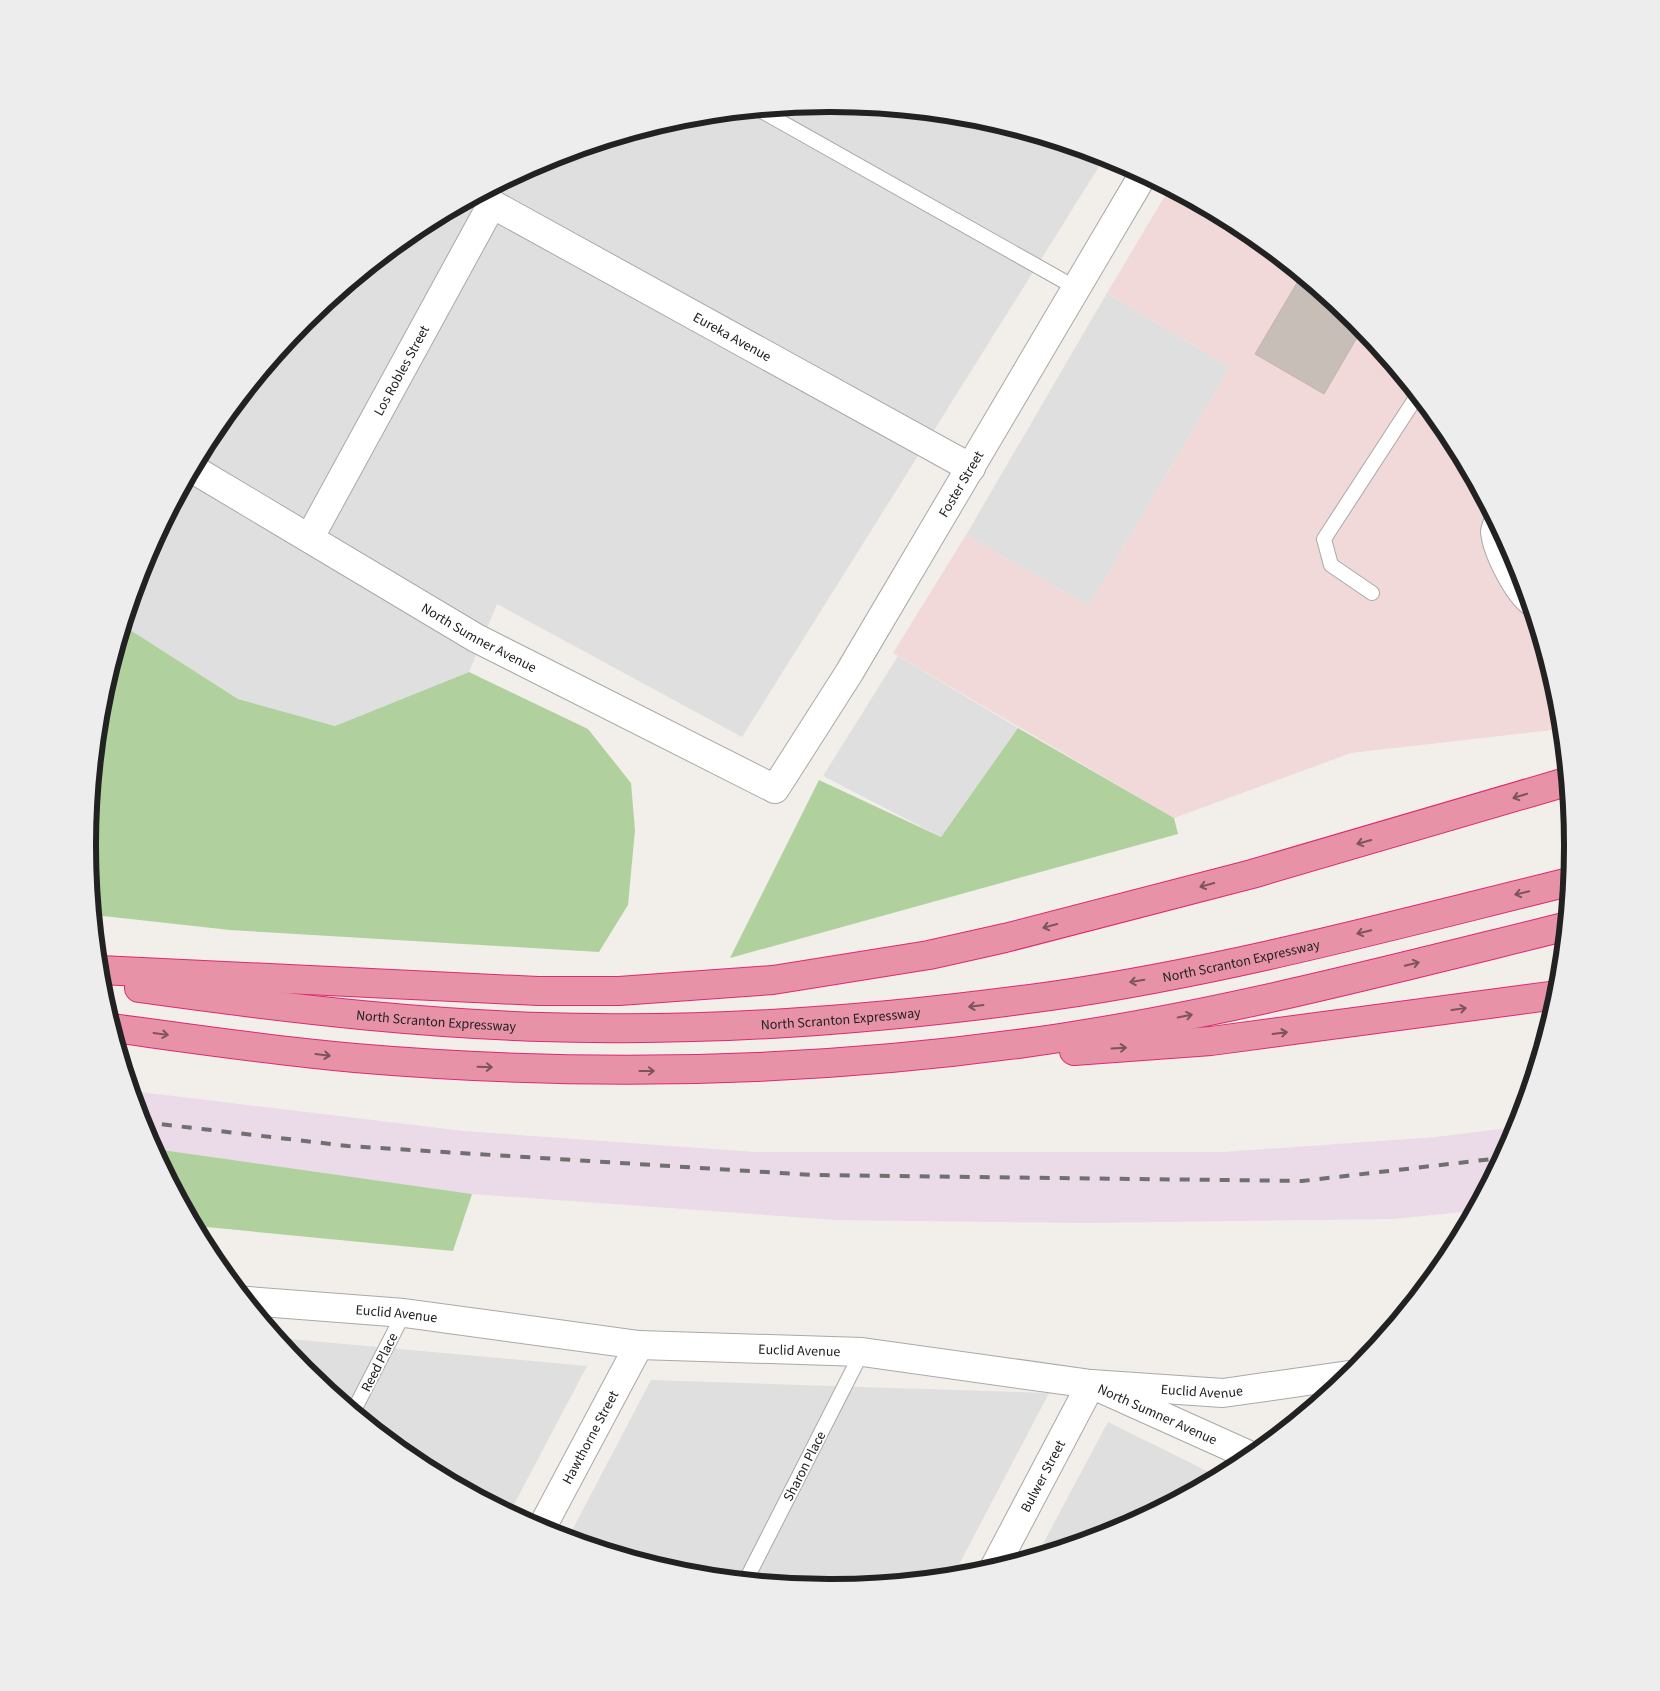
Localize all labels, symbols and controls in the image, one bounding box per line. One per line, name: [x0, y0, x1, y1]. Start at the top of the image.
street label: Eureka Avenue: [689, 308, 775, 367]
street label: Los Robles Street: [369, 322, 435, 420]
street label: Foster Street: [934, 447, 989, 521]
street label: North Sumner Avenue: [417, 598, 540, 678]
one-way arrow: [1512, 792, 1528, 802]
one-way arrow: [1356, 837, 1372, 847]
one-way arrow: [1199, 881, 1215, 891]
one-way arrow: [1514, 889, 1530, 899]
one-way arrow: [1042, 922, 1058, 932]
one-way arrow: [1356, 928, 1372, 937]
street label: North Scranton Expressway: [1161, 935, 1322, 988]
one-way arrow: [1404, 959, 1420, 968]
one-way arrow: [1129, 977, 1145, 987]
one-way arrow: [968, 1001, 984, 1011]
street label: North Scranton Expressway: [760, 1003, 922, 1036]
one-way arrow: [1450, 1003, 1466, 1013]
street label: North Scranton Expressway: [355, 1006, 517, 1037]
one-way arrow: [1177, 1010, 1193, 1020]
one-way arrow: [1272, 1028, 1288, 1038]
one-way arrow: [153, 1030, 169, 1040]
one-way arrow: [1110, 1044, 1126, 1053]
one-way arrow: [314, 1050, 330, 1060]
one-way arrow: [476, 1062, 492, 1071]
one-way arrow: [638, 1066, 655, 1076]
street label: Euclid Avenue: [355, 1300, 439, 1328]
street label: Reed Place: [356, 1329, 403, 1395]
street label: Euclid Avenue: [758, 1340, 841, 1362]
street label: North Sumner Avenue: [1094, 1379, 1220, 1450]
street label: Euclid Avenue: [1160, 1380, 1244, 1404]
street label: Hawthorne Street: [558, 1387, 624, 1488]
street label: Sharon Place: [779, 1428, 831, 1505]
street label: Bulwer Street: [1016, 1437, 1071, 1516]

